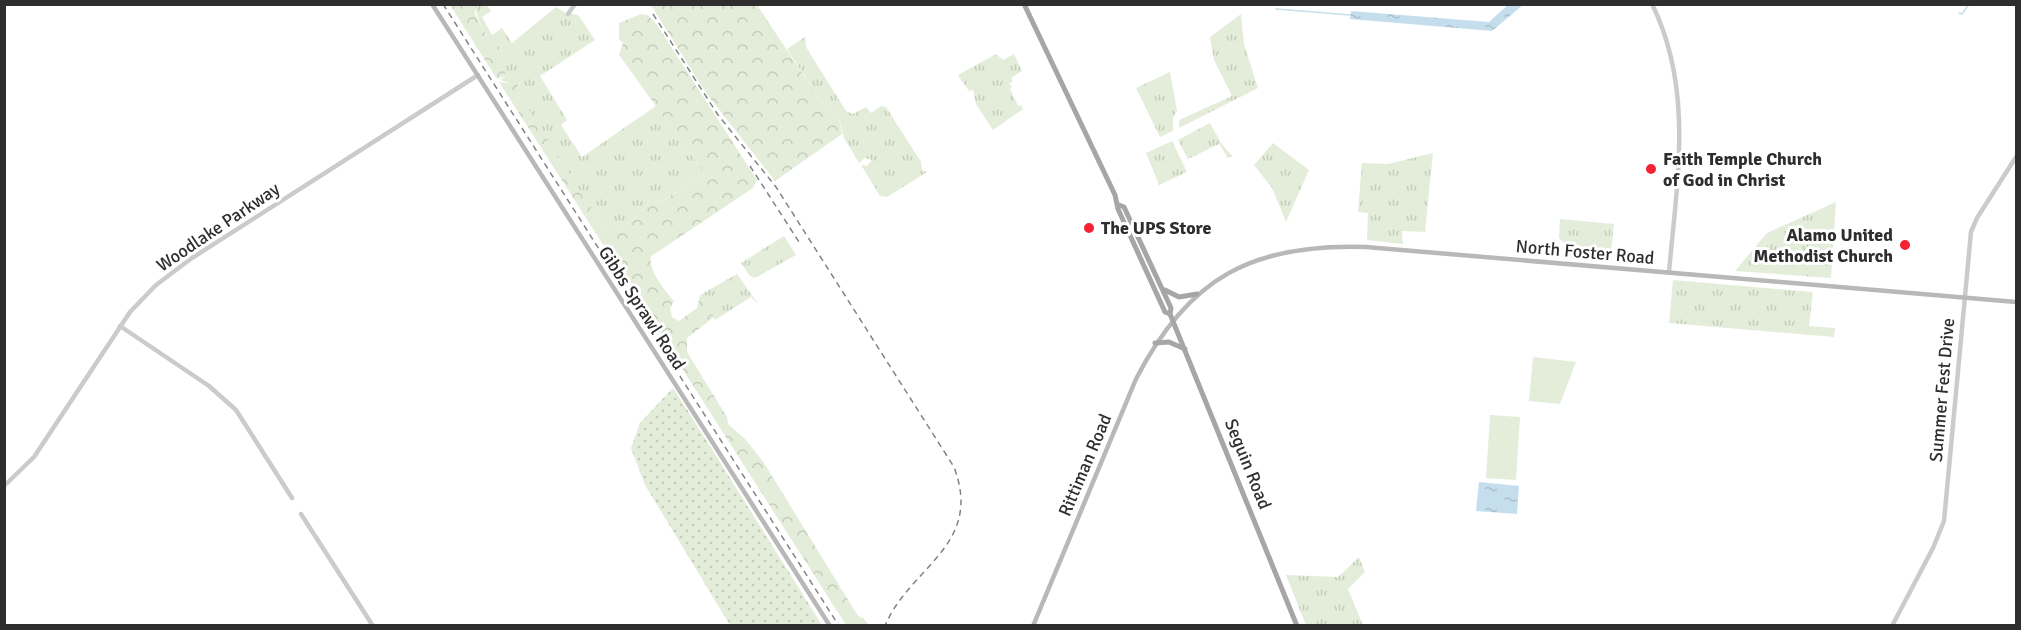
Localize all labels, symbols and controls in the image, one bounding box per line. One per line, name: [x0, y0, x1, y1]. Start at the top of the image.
place label: Faith Temple Church of God in Christ: [1663, 148, 1822, 191]
marker: Faith Temple Church of God in Christ: [1644, 162, 1658, 176]
street label: Woodlake Parkway: [152, 177, 284, 276]
place label: The UPS Store: [1101, 217, 1211, 239]
marker: The UPS Store: [1082, 221, 1096, 235]
place label: Alamo United Methodist Church: [1754, 224, 1893, 267]
street label: North Foster Road: [1515, 235, 1655, 269]
marker: Alamo United Methodist Church: [1898, 238, 1912, 252]
street label: Gibbs Sprawl Road: [594, 242, 690, 374]
street label: Summer Fest Drive: [1925, 317, 1959, 463]
street label: Rittiman Road: [1054, 411, 1116, 519]
street label: Seguin Road: [1220, 416, 1276, 512]

